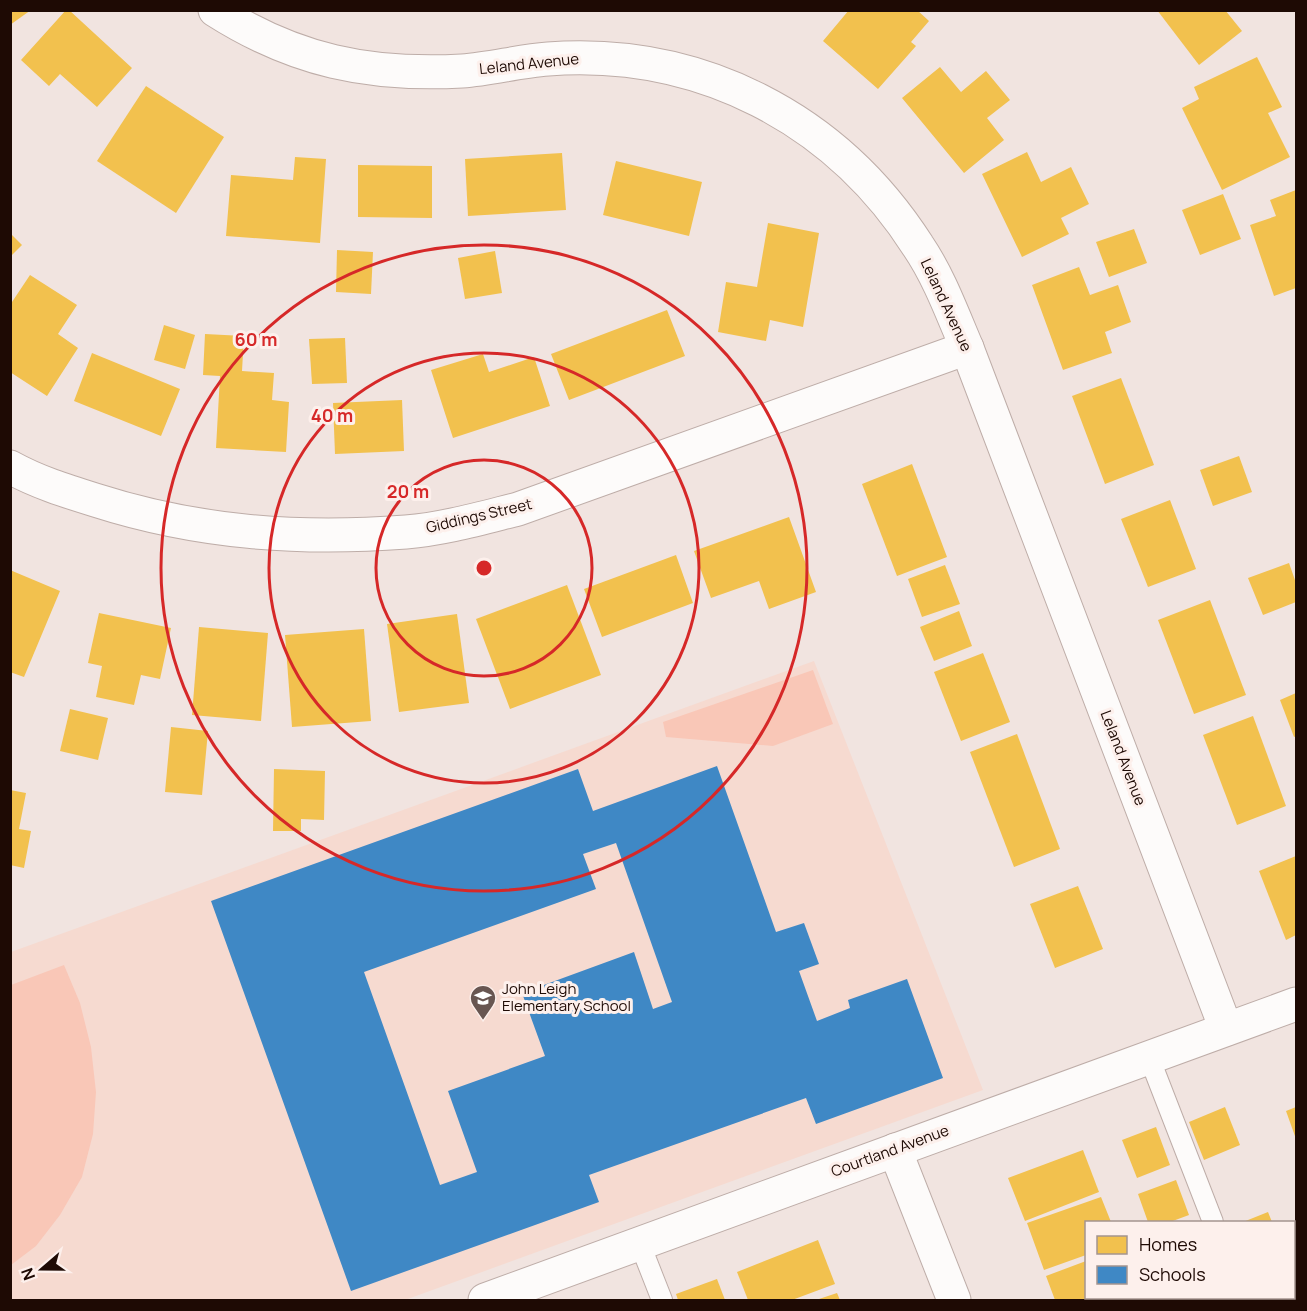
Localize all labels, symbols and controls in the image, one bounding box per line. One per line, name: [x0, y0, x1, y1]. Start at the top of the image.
street label: Leland Avenue: [478, 48, 580, 79]
street label: Leland Avenue: [916, 255, 977, 355]
text: 60 m: [235, 327, 277, 351]
text: 40 m: [311, 403, 353, 427]
text: 20 m: [387, 479, 429, 503]
street label: Giddings Street: [424, 493, 534, 538]
centre of rings: [474, 558, 494, 578]
street label: Leland Avenue: [1096, 707, 1151, 809]
place label: John Leigh Elementary School: [502, 978, 631, 1016]
school or university icon: John Leigh Elementary School: [468, 983, 498, 1021]
street label: Courtland Avenue: [828, 1119, 952, 1182]
legend: [1085, 1221, 1295, 1299]
text: Homes: [1139, 1232, 1197, 1256]
north arrow: [12, 1239, 72, 1299]
text: Schools: [1139, 1262, 1206, 1286]
text: N: [16, 1265, 40, 1283]

